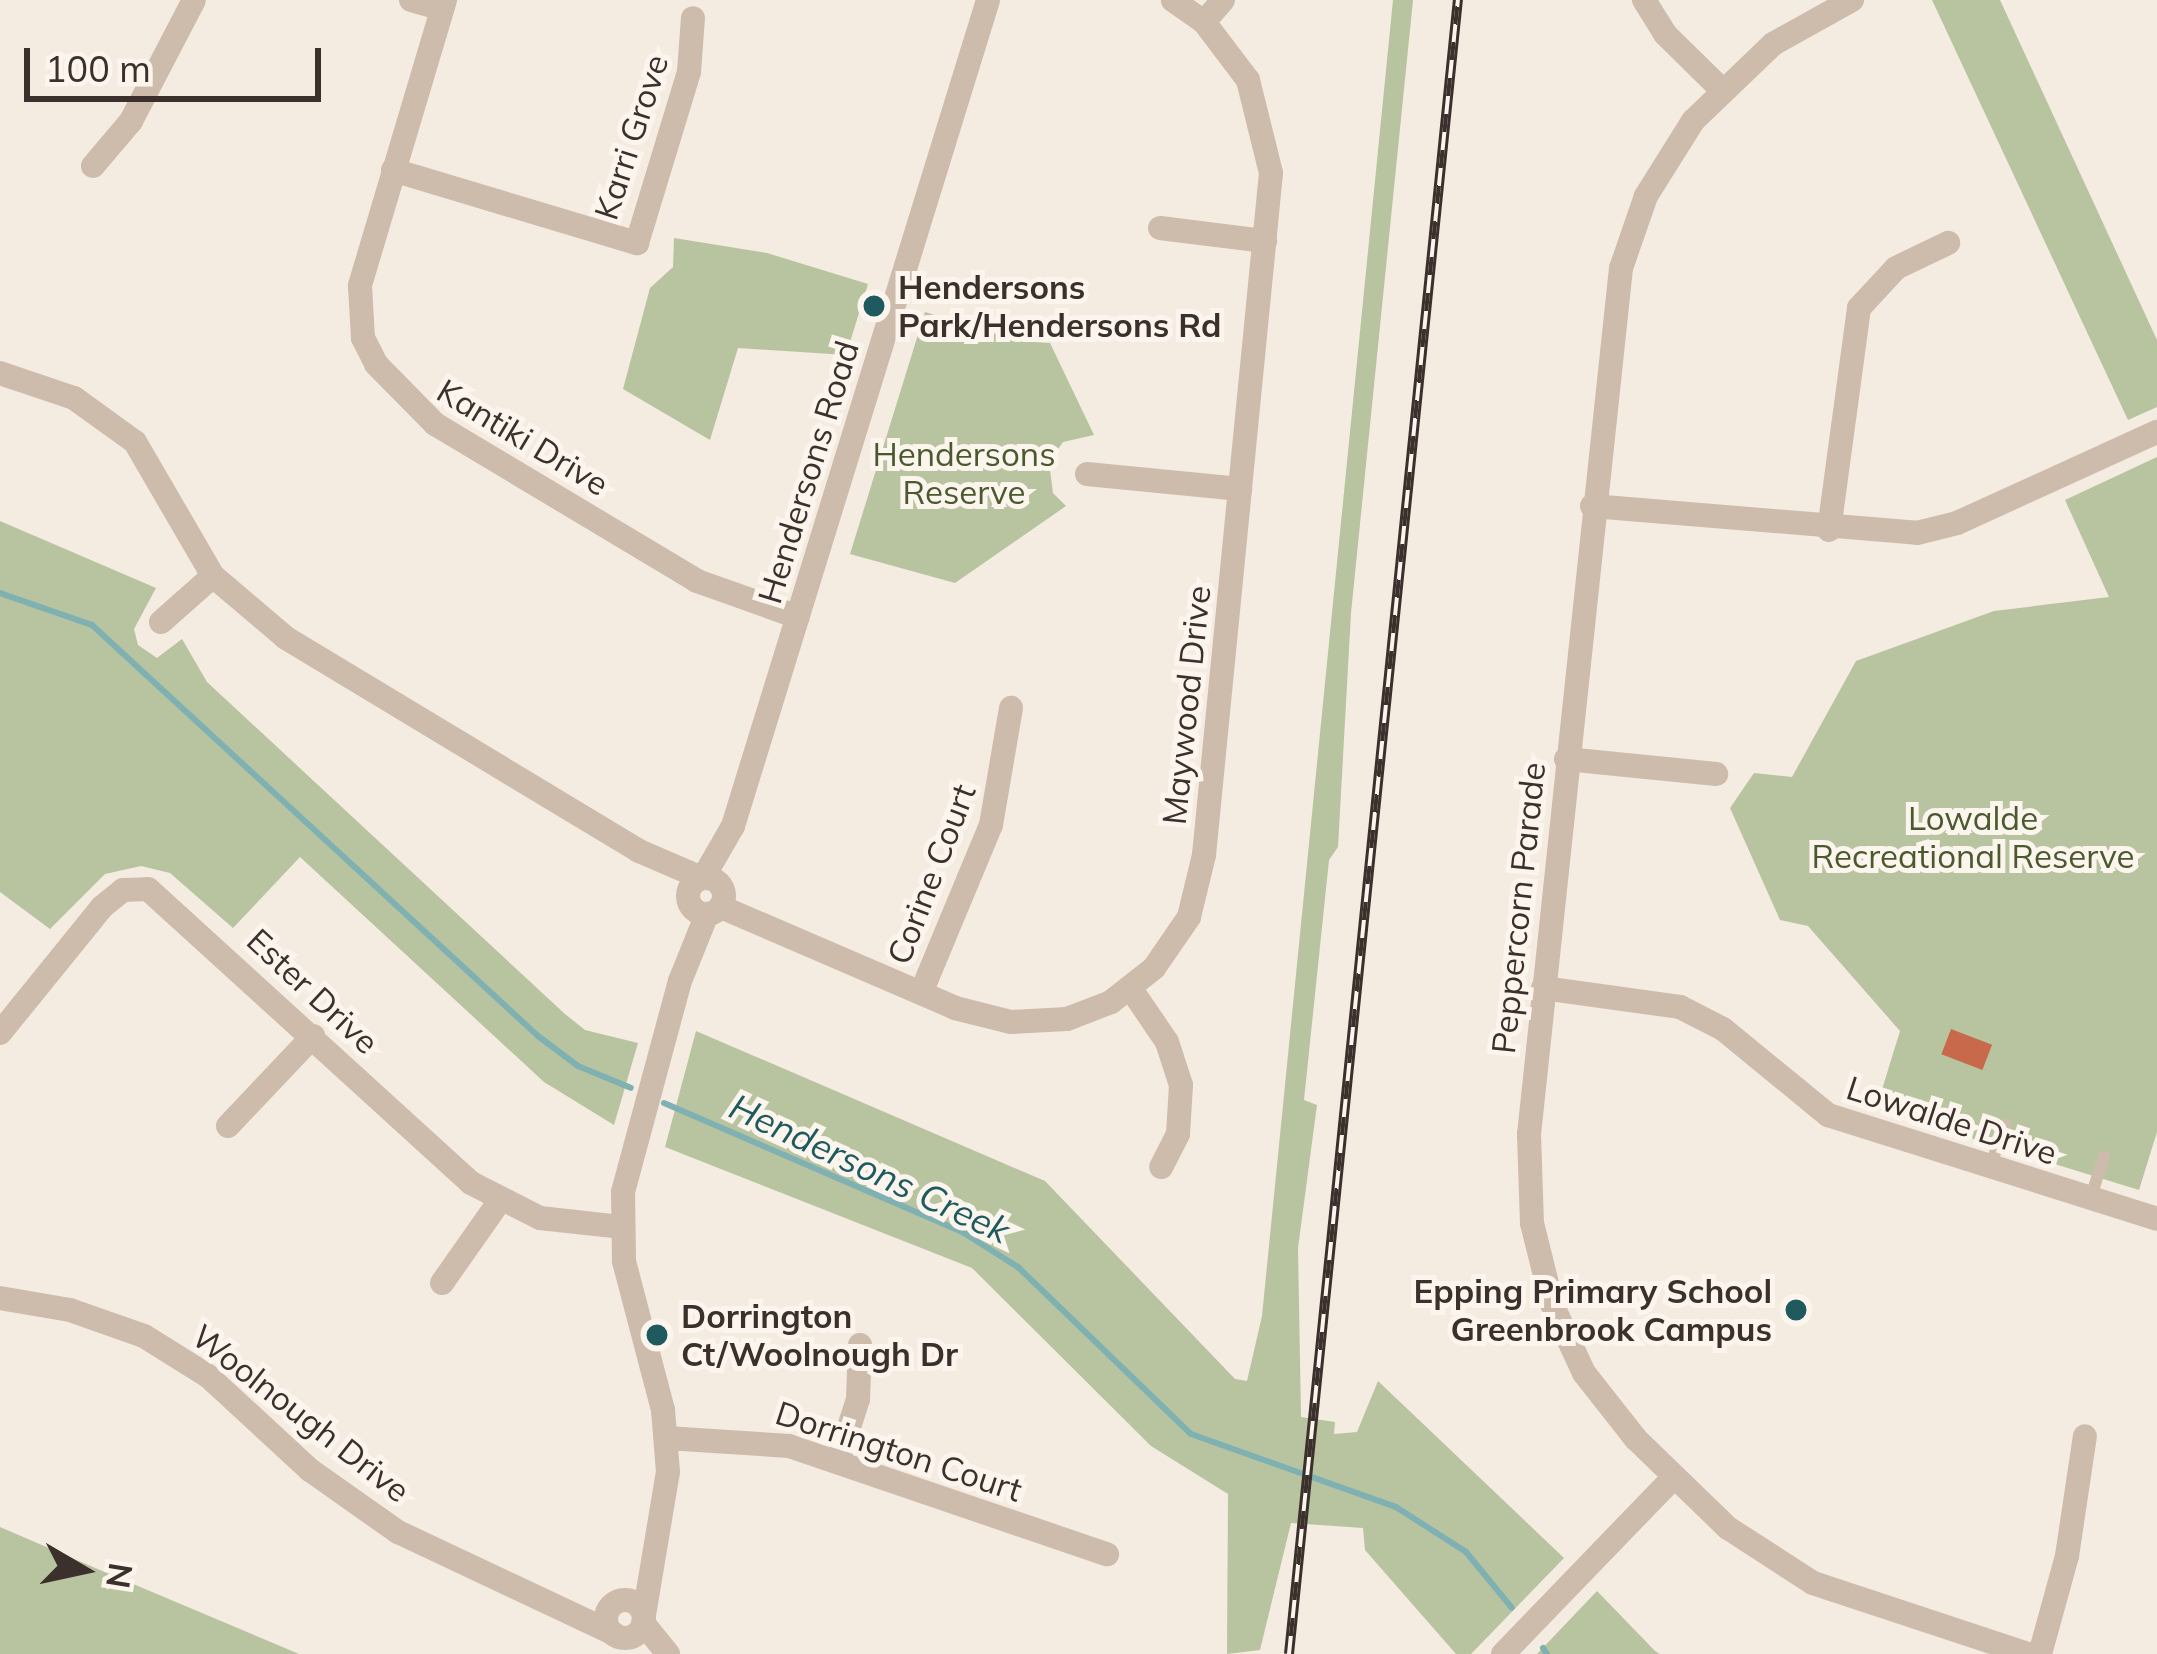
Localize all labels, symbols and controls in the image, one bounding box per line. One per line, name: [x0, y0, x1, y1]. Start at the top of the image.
scale bar: [30, 24, 327, 98]
text: 100 m: [45, 46, 151, 91]
street label: Karri Grove: [586, 50, 676, 224]
place label: Hendersons Park/Hendersons Rd: [898, 267, 1222, 345]
marker: Hendersons Park/Hendersons Rd: [861, 293, 887, 319]
street label: Hendersons Road: [749, 336, 867, 608]
street label: Kantiki Drive: [430, 370, 616, 504]
park label: Hendersons Reserve: [872, 434, 1056, 512]
street label: Maywood Drive: [1154, 584, 1218, 826]
street label: Peppercorn Parade: [1483, 760, 1553, 1056]
street label: Corine Court: [879, 778, 983, 970]
park label: Lowalde Recreational Reserve: [1811, 798, 2135, 876]
street label: Ester Drive: [239, 920, 387, 1062]
street label: Lowalde Drive: [1842, 1067, 2062, 1173]
water label: Hendersons Creek: [723, 1084, 1017, 1252]
place label: Epping Primary School Greenbrook Campus: [1414, 1271, 1772, 1349]
place label: Dorrington Ct/Woolnough Dr: [681, 1296, 958, 1374]
marker: Epping Primary School Greenbrook Campus: [1783, 1297, 1809, 1323]
street label: Woolnough Drive: [184, 1316, 418, 1510]
marker: Dorrington Ct/Woolnough Dr: [644, 1322, 670, 1348]
street label: Dorrington Court: [771, 1393, 1027, 1509]
north arrow: [24, 1510, 144, 1630]
text: N: [98, 1560, 142, 1591]

